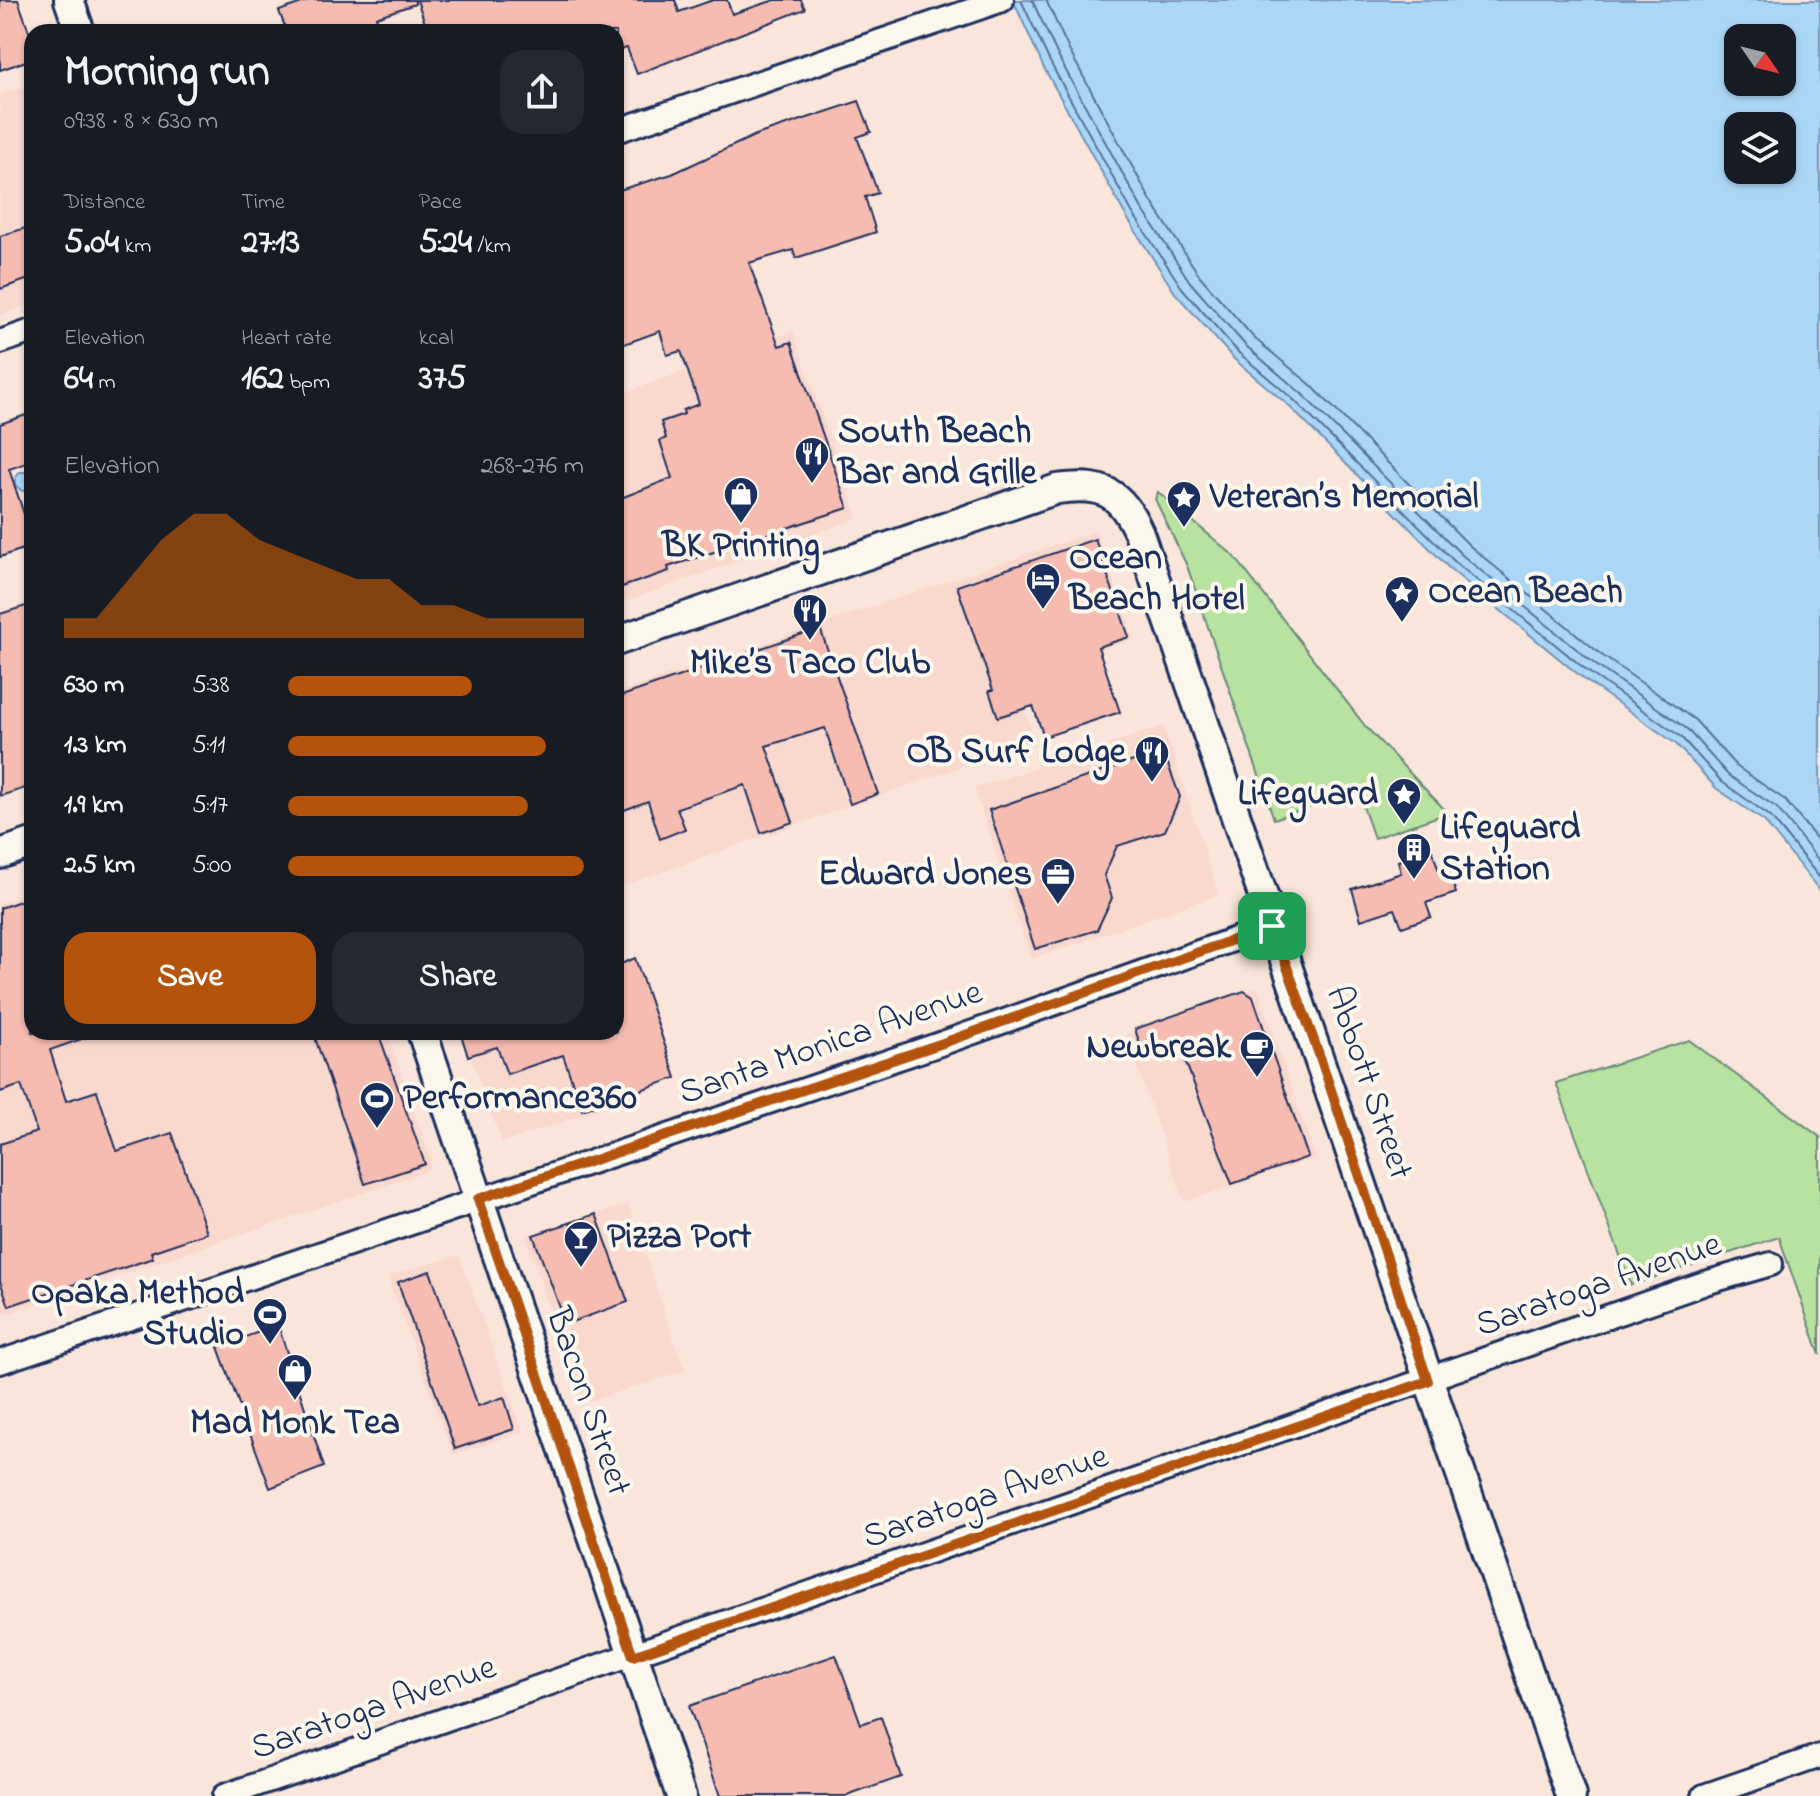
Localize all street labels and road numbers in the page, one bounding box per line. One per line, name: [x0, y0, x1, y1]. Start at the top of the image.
street label: Santa Monica Avenue: [672, 967, 991, 1121]
street label: Abbott Street: [1310, 979, 1426, 1187]
street label: Saratoga Avenue: [1469, 1219, 1730, 1353]
street label: Bacon Street: [530, 1300, 644, 1503]
street label: Saratoga Avenue: [856, 1431, 1117, 1565]
street label: Saratoga Avenue: [244, 1642, 505, 1776]

